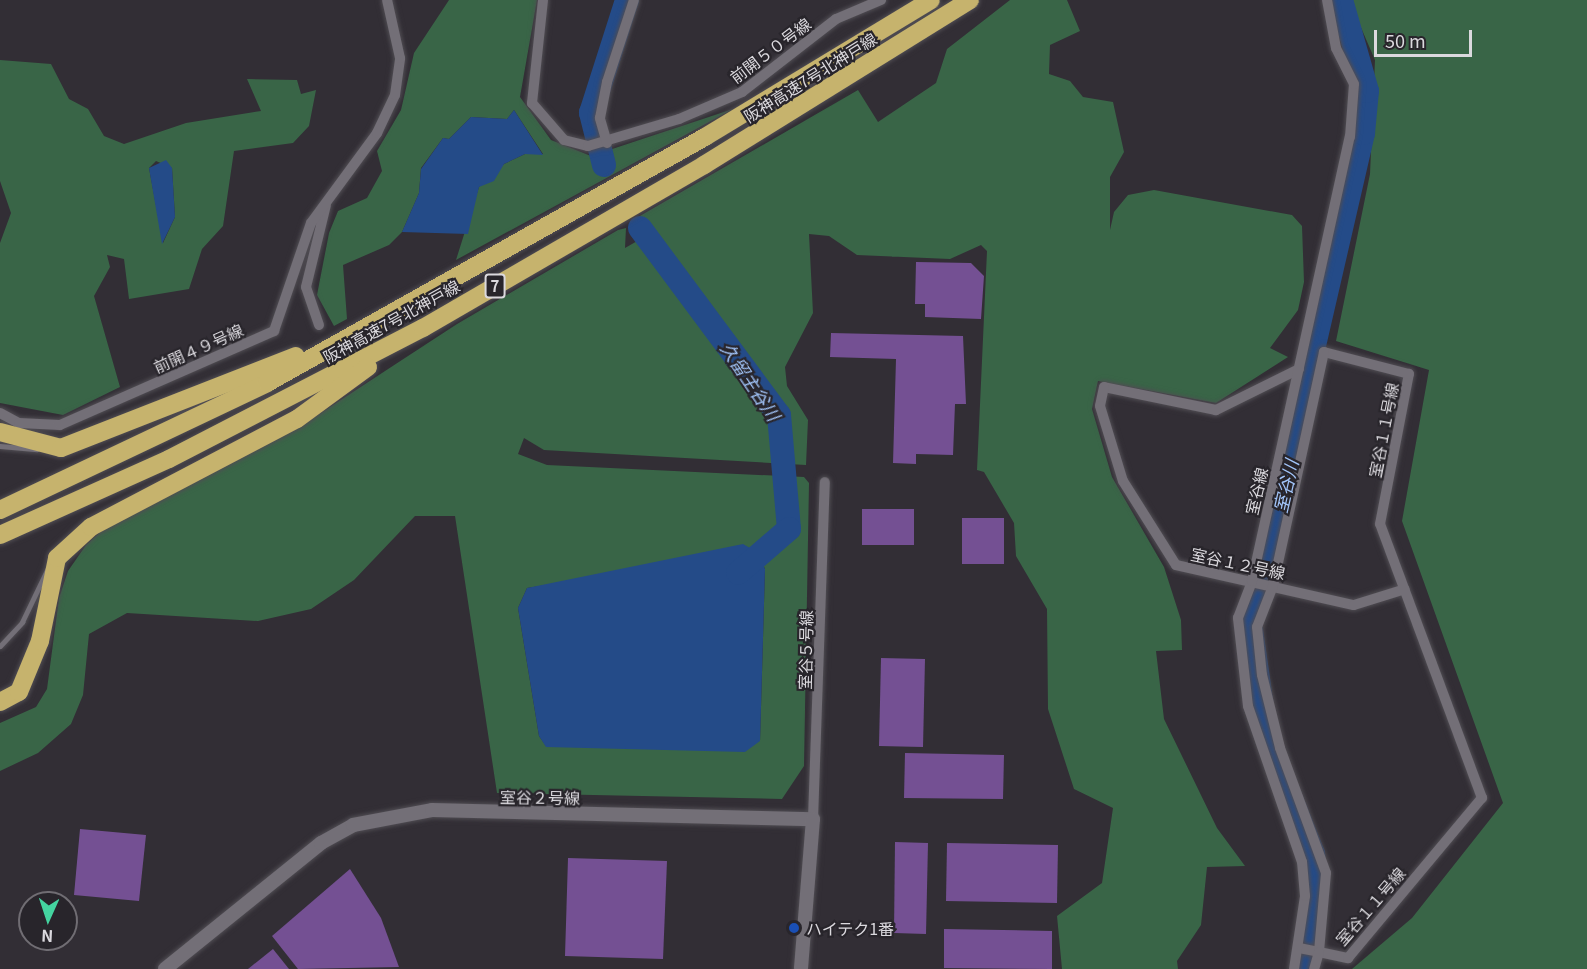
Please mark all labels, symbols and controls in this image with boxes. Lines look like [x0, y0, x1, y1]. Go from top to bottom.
street label: 前開５０号線 [726, 13, 814, 87]
scale bar [1377, 18, 1474, 56]
text: 50 m [1385, 27, 1426, 53]
street label: 阪神高速7号北神戸線 [740, 28, 880, 126]
road number: 7 [484, 274, 506, 298]
street label: 阪神高速7号北神戸線 [319, 276, 463, 366]
street label: 前開４９号線 [150, 320, 246, 376]
water label: 久留主谷川 [717, 338, 785, 424]
street label: 室谷１１号線 [1364, 381, 1402, 479]
water label: 室谷川 [1268, 457, 1302, 515]
street label: 室谷線 [1241, 465, 1271, 517]
street label: 室谷１２号線 [1189, 544, 1287, 582]
street label: 室谷５号線 [795, 610, 815, 690]
street label: 室谷２号線 [500, 787, 580, 807]
street label: 室谷１１号線 [1331, 863, 1409, 949]
north arrow [18, 891, 78, 951]
place label: ハイテク1番 [806, 918, 895, 938]
marker: ハイテク1番 [787, 921, 801, 935]
text: N [41, 925, 54, 949]

